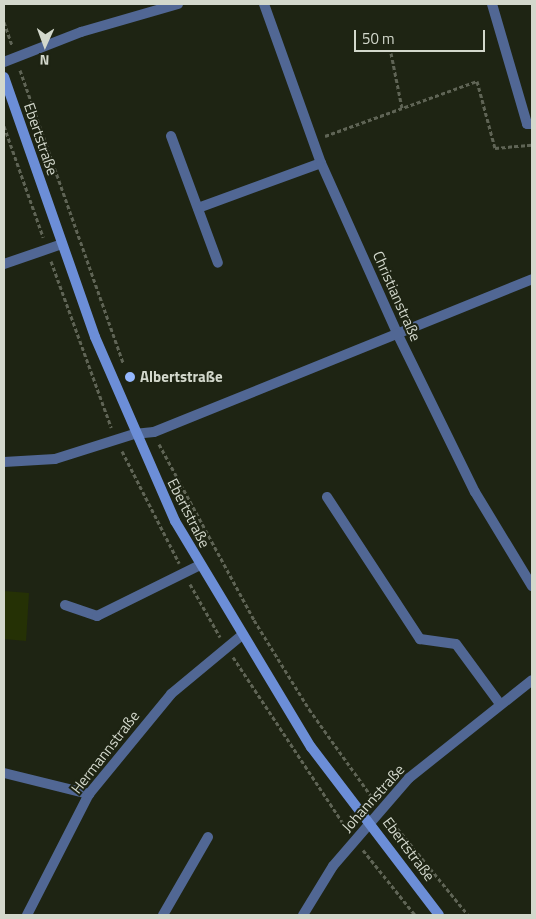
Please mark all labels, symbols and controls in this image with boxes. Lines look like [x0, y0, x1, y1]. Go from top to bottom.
north arrow [20, 20, 70, 70]
scale bar [356, 20, 487, 52]
text: 50 m [362, 27, 395, 50]
text: N [39, 50, 50, 71]
street label: Ebertstraße [20, 100, 62, 178]
street label: Christianstraße [369, 248, 425, 344]
place label: Albertstraße [140, 368, 223, 386]
marker: Albertstraße [124, 371, 136, 383]
street label: Ebertstraße [164, 475, 214, 551]
street label: Hermannstraße [67, 707, 143, 797]
street label: Johannstraße [338, 760, 408, 836]
street label: Ebertstraße [379, 813, 439, 885]

